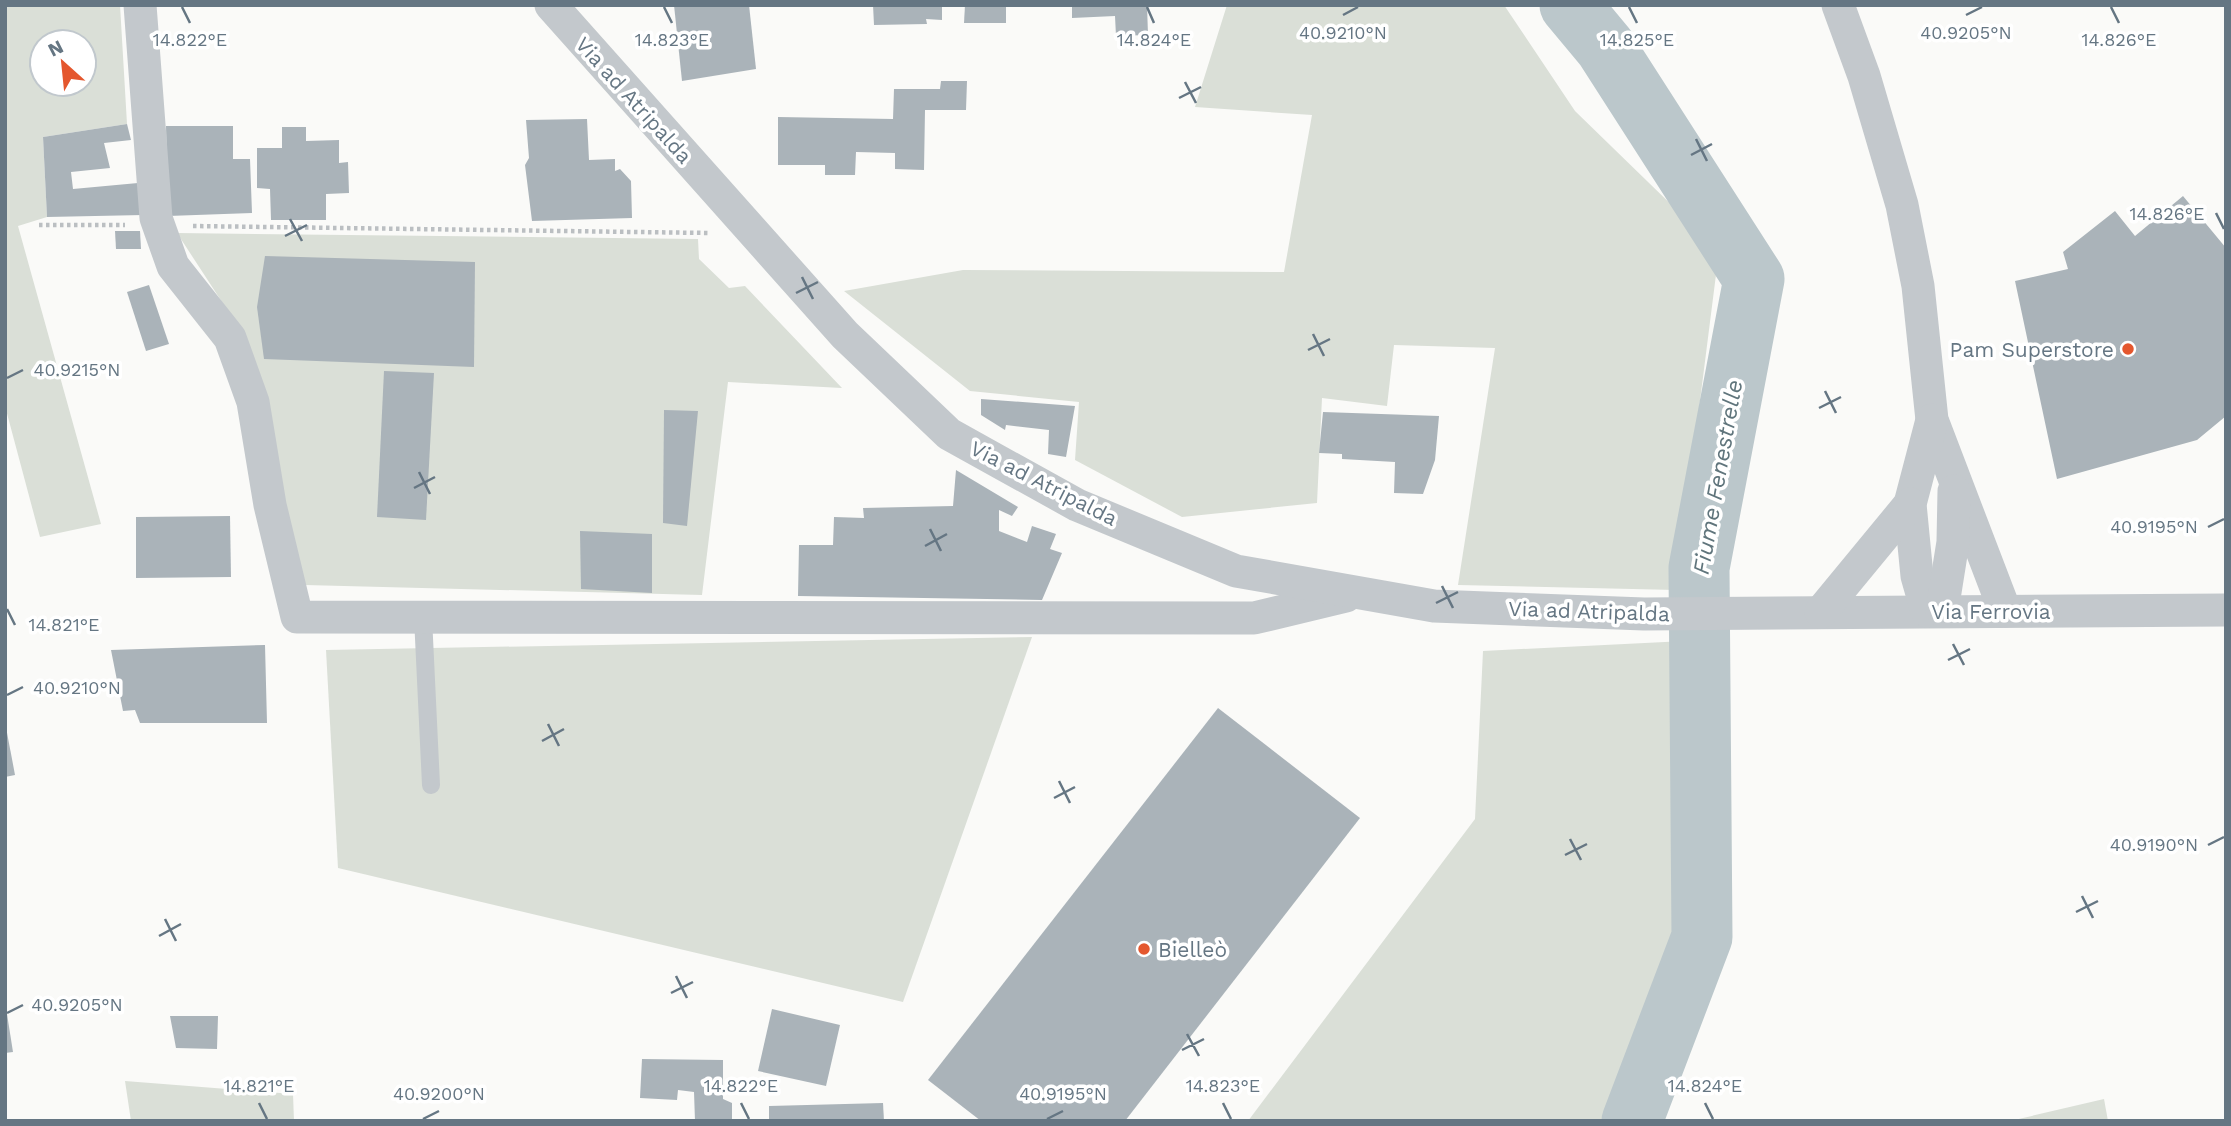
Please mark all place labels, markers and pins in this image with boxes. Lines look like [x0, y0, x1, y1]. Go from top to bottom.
place label: Pam Superstore [1950, 337, 2114, 362]
marker: Pam Superstore [2120, 341, 2136, 357]
place label: Bielleò [1158, 937, 1227, 962]
marker: Bielleò [1136, 941, 1152, 957]

